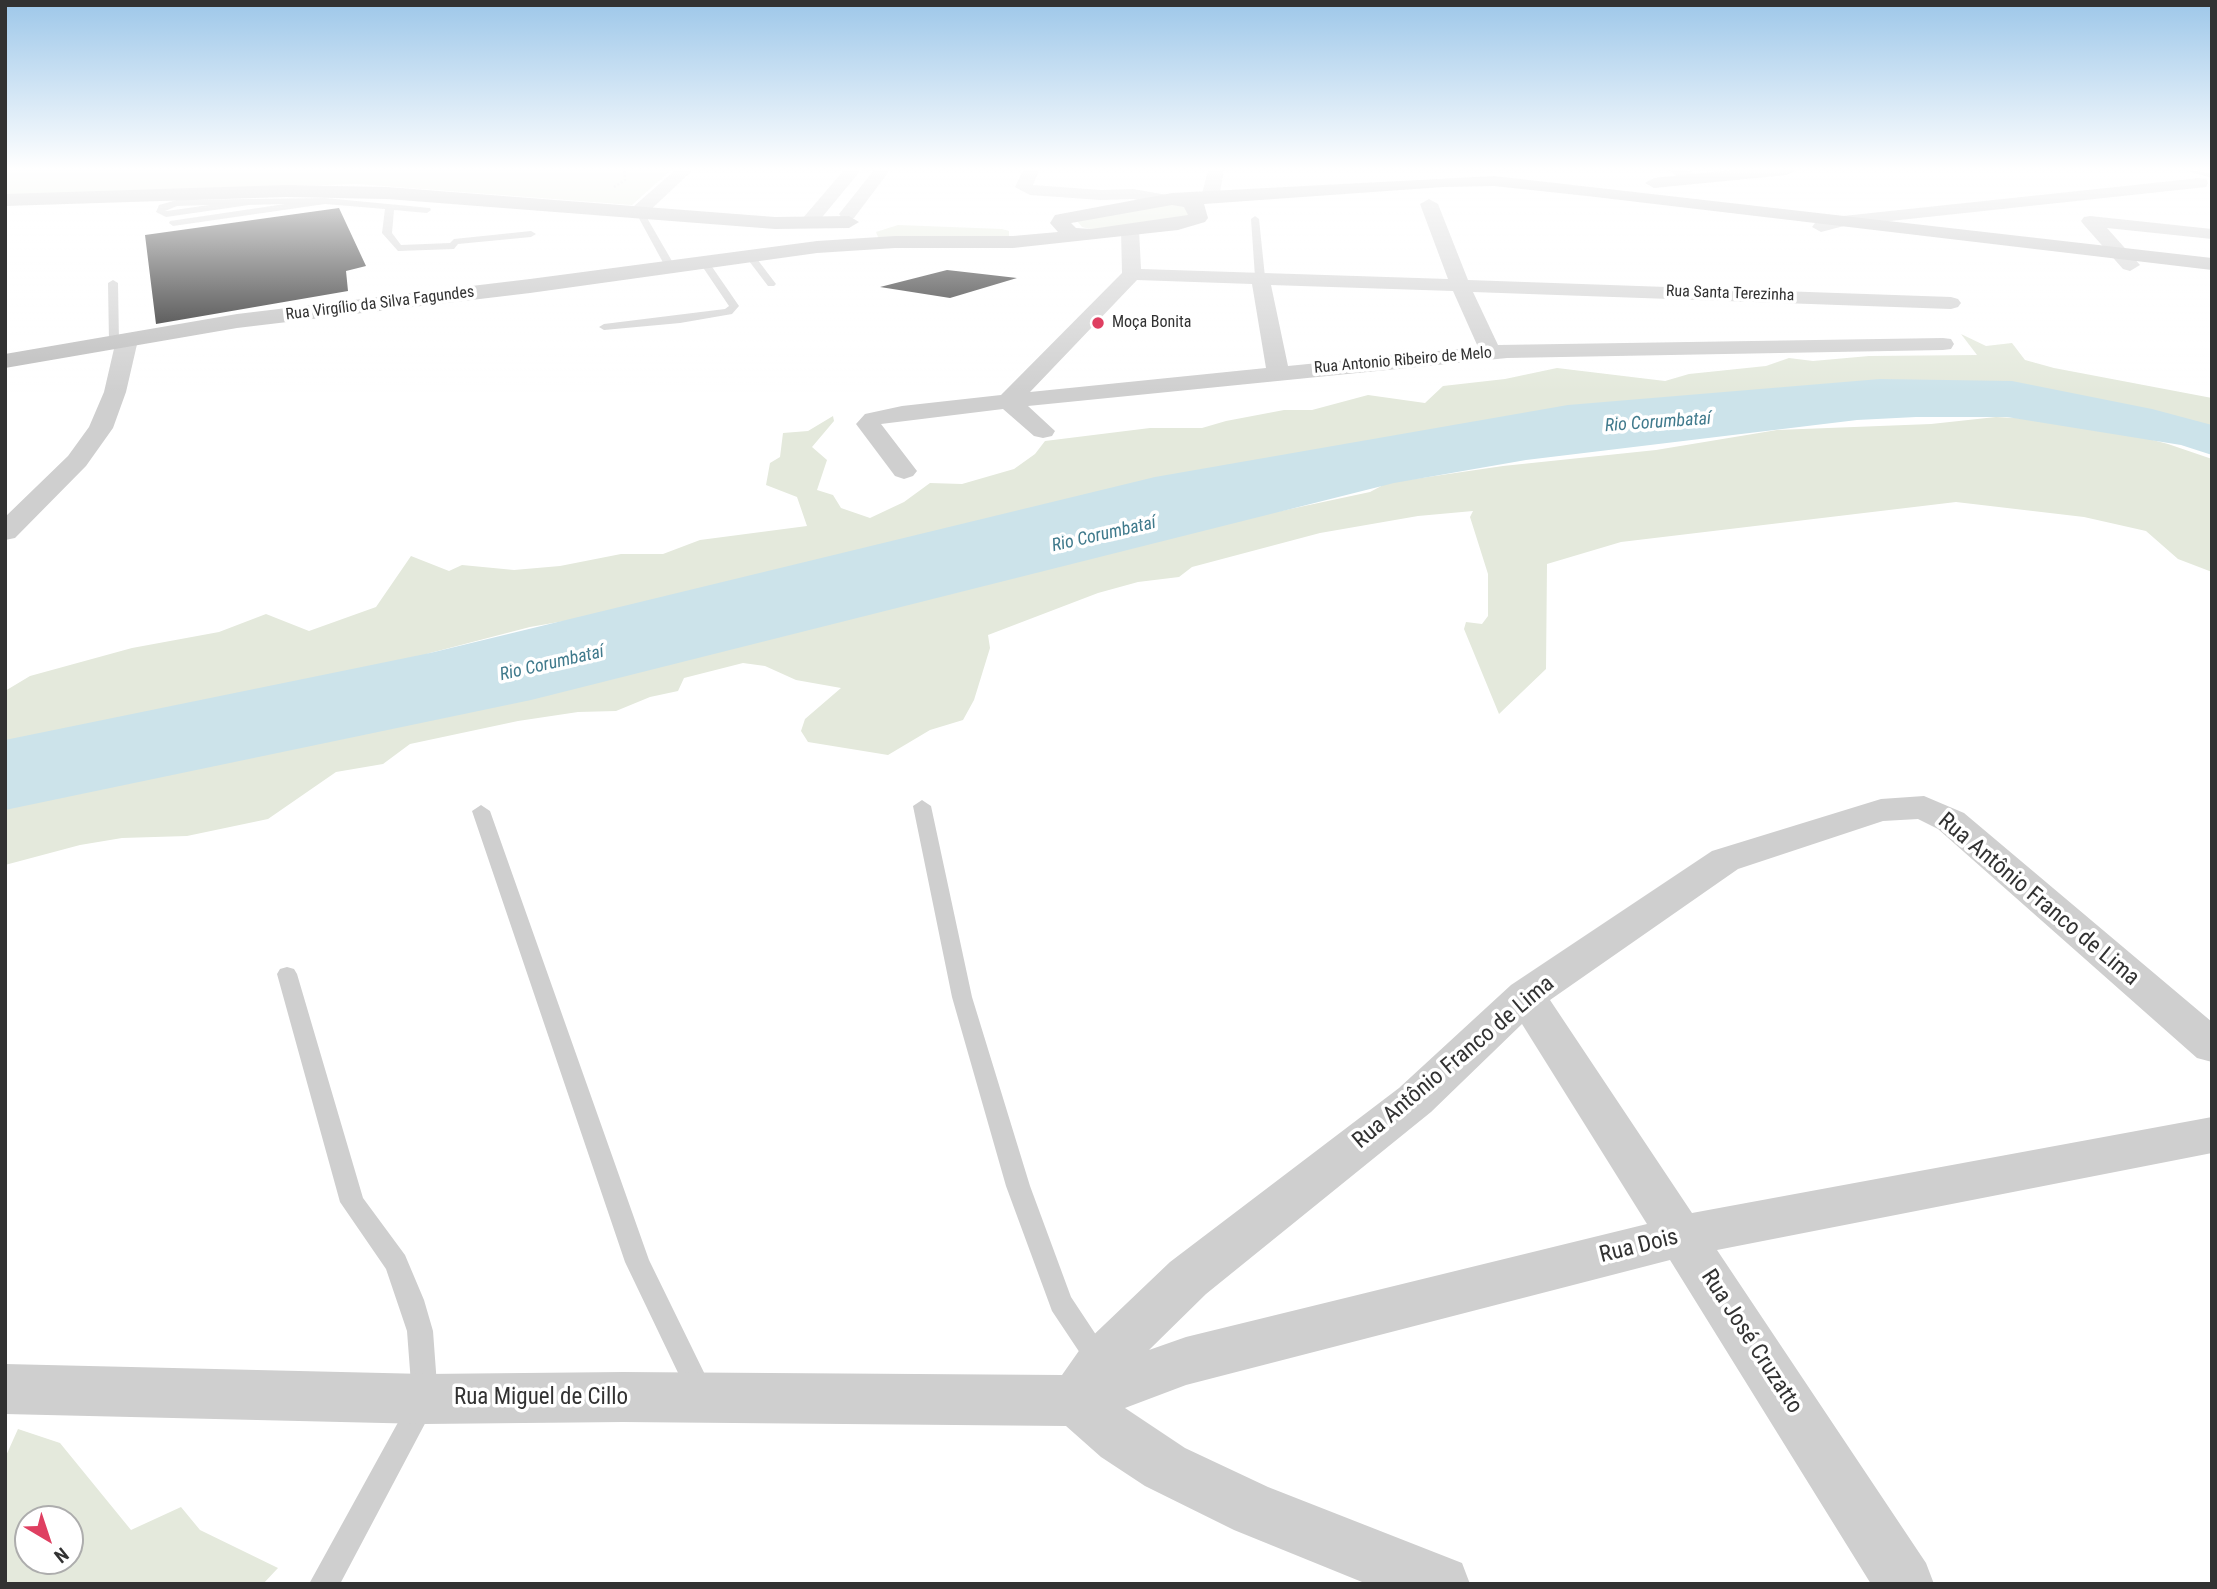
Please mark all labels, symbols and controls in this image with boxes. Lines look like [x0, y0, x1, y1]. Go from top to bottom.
street label: Rua Santa Terezinha [1665, 282, 1795, 306]
street label: Rua Virgílio da Silva Fagundes [285, 283, 475, 325]
place label: Moça Bonita [1112, 313, 1191, 333]
marker: Moça Bonita [1090, 315, 1106, 331]
street label: Rua Antonio Ribeiro de Melo [1313, 344, 1493, 378]
water label: Rio Corumbataí [1604, 409, 1712, 437]
water label: Rio Corumbataí [1050, 513, 1158, 557]
water label: Rio Corumbataí [498, 642, 606, 686]
street label: Rua Antônio Franco de Lima [1932, 808, 2144, 992]
street label: Rua Antônio Franco de Lima [1348, 971, 1560, 1155]
street label: Rua Dois [1597, 1224, 1681, 1270]
street label: Rua José Cruzatto [1694, 1265, 1808, 1419]
street label: Rua Miguel de Cillo [454, 1384, 628, 1412]
north arrow [14, 1505, 84, 1575]
text: N [50, 1543, 73, 1568]

